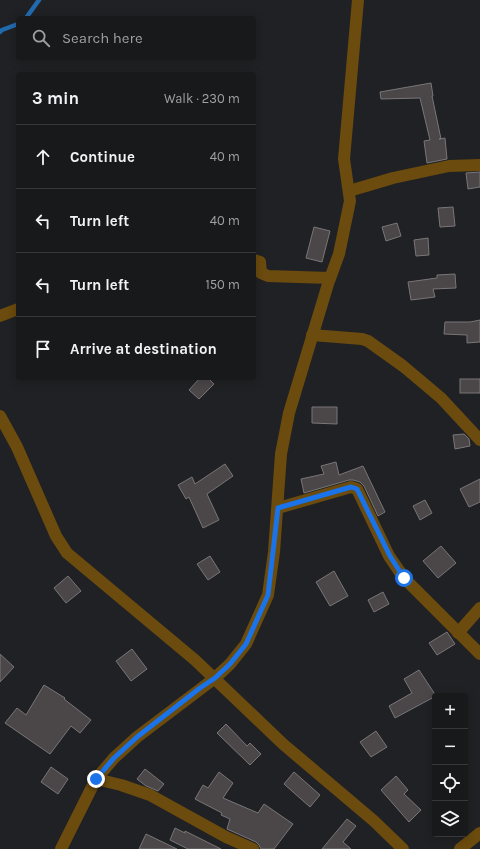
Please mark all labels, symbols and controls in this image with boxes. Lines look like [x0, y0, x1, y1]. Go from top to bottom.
search box [16, 16, 256, 60]
icon: search [30, 27, 52, 49]
text: Search here [62, 29, 143, 47]
text: 3 min [32, 88, 79, 108]
text: Walk · 230 m [164, 91, 240, 106]
icon: ahead [32, 146, 54, 168]
text: Continue [70, 148, 135, 166]
text: 40 m [210, 149, 240, 164]
icon: left [32, 210, 54, 232]
text: Turn left [70, 212, 129, 230]
text: 40 m [210, 213, 240, 228]
icon: left [32, 274, 54, 296]
text: Turn left [70, 276, 129, 294]
text: 150 m [205, 277, 240, 292]
icon: arrive [32, 338, 54, 360]
text: Arrive at destination [70, 340, 217, 358]
route start [395, 569, 413, 587]
map controls [432, 693, 468, 837]
button: + [432, 693, 468, 729]
button: − [432, 729, 468, 765]
button: locate [432, 765, 468, 801]
route end [87, 770, 105, 788]
button: layers [432, 801, 468, 837]

